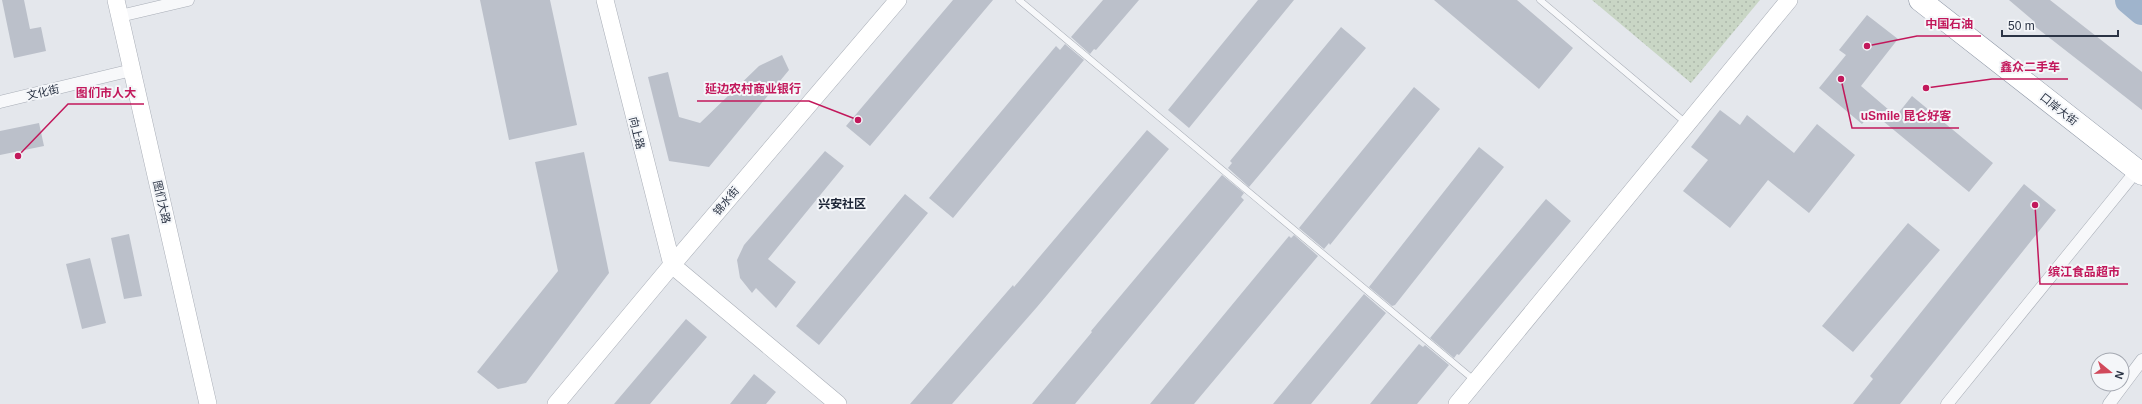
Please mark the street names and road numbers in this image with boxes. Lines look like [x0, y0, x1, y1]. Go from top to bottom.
street label: 文化街 [26, 82, 60, 102]
street label: 口岸大街 [2038, 91, 2080, 127]
street label: 向上路 [627, 116, 647, 150]
street label: 图们大路 [151, 179, 173, 225]
street label: 锦水街 [711, 185, 741, 217]

